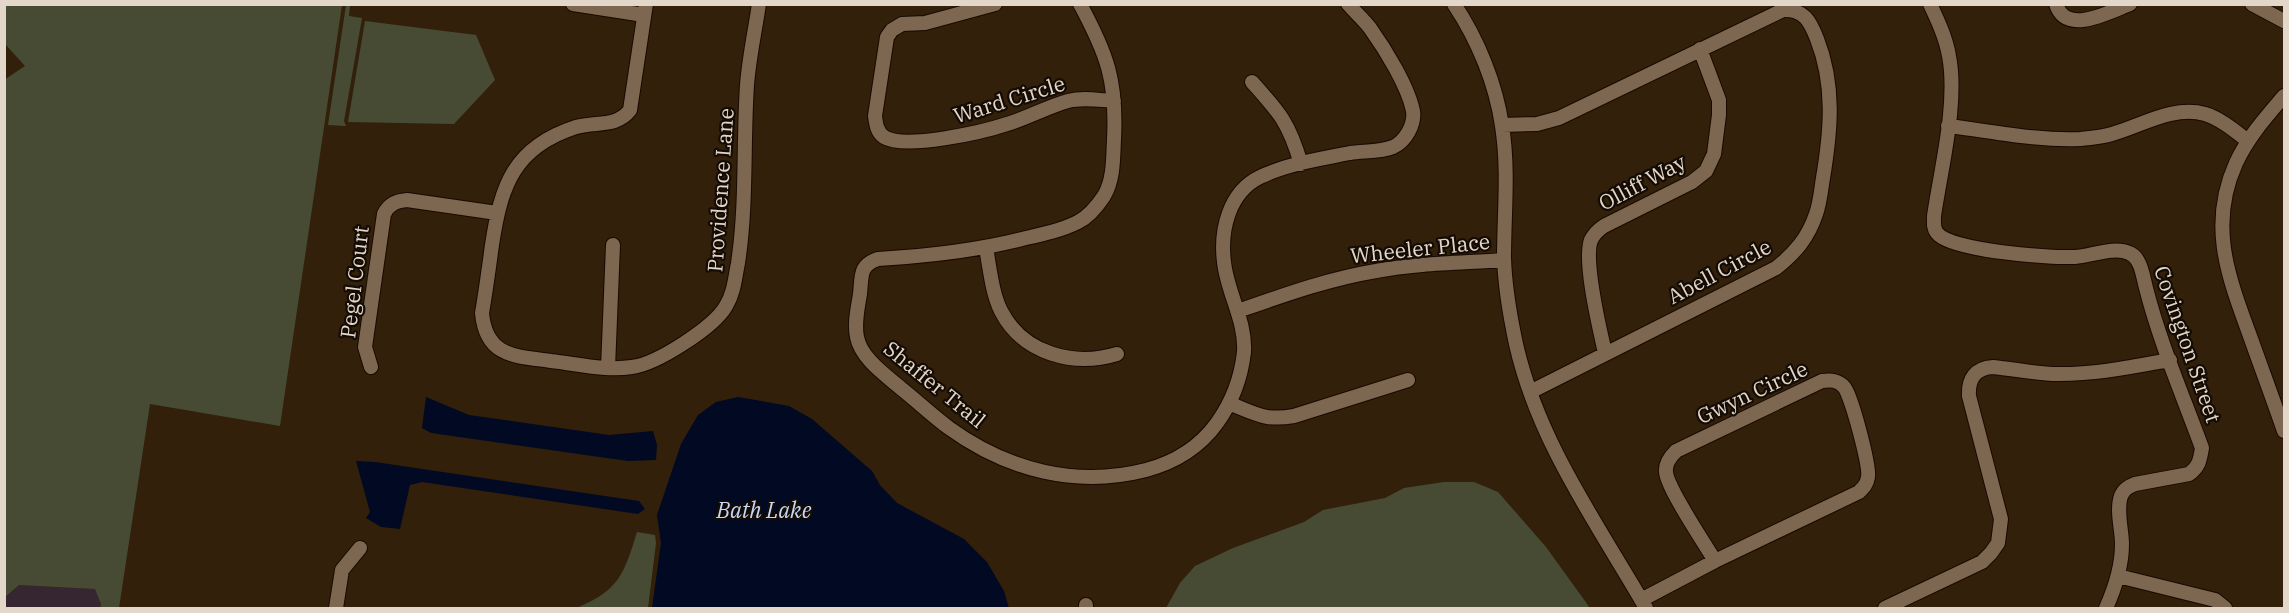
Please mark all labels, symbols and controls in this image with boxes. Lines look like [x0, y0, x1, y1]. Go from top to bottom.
street label: Ward Circle [950, 69, 1068, 129]
street label: Providence Lane [700, 107, 740, 273]
street label: Olliff Way [1593, 147, 1691, 217]
street label: Pegel Court [333, 224, 375, 340]
street label: Wheeler Place [1349, 227, 1491, 269]
street label: Abell Circle [1662, 232, 1776, 310]
street label: Covington Street [2148, 262, 2228, 426]
street label: Shaffer Trail [878, 334, 992, 434]
street label: Gwyn Circle [1692, 354, 1812, 430]
water label: Bath Lake [715, 495, 812, 524]

